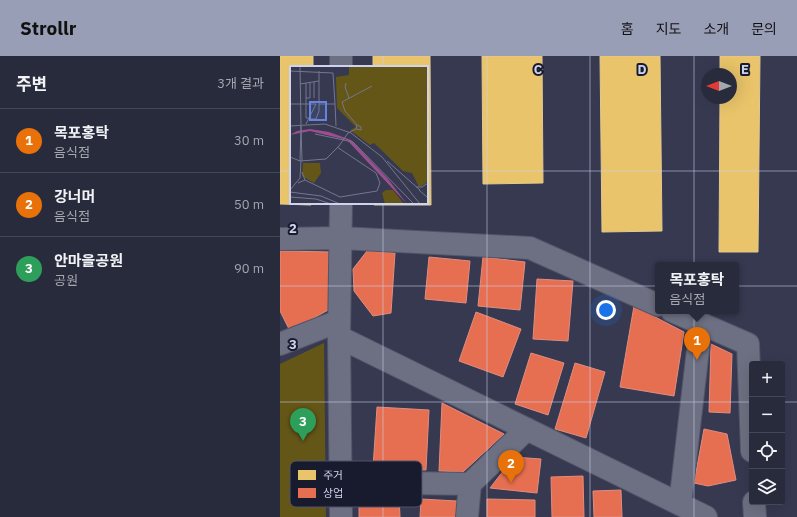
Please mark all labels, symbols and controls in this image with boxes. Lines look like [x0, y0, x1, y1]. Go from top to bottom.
text: Strollr [20, 16, 76, 40]
text: 홈 [621, 20, 634, 38]
text: 지도 [656, 20, 681, 38]
text: 소개 [703, 20, 729, 38]
text: 문의 [751, 20, 777, 38]
text: C [534, 61, 543, 78]
text: D [637, 61, 647, 78]
text: E [741, 61, 749, 78]
inset map [290, 66, 428, 204]
north arrow [701, 68, 737, 104]
text: 주변 [16, 73, 47, 95]
text: 3개 결과 [217, 75, 264, 92]
text: 목포홍탁 [54, 123, 109, 142]
text: 1 [25, 132, 33, 149]
text: 30 m [234, 132, 264, 149]
text: 음식점 [54, 144, 90, 161]
text: 강너머 [54, 187, 95, 206]
text: 2 [25, 196, 33, 213]
text: 50 m [234, 196, 264, 213]
text: 음식점 [54, 208, 90, 225]
text: 2 [289, 220, 297, 237]
text: 안마을공원 [54, 251, 123, 270]
text: 3 [25, 260, 33, 277]
text: 90 m [234, 260, 264, 277]
popup [655, 262, 739, 314]
text: 목포홍탁 [669, 270, 725, 289]
text: 공원 [54, 272, 78, 289]
text: 음식점 [669, 291, 705, 308]
your location [596, 300, 616, 320]
pin: 1 [684, 327, 710, 360]
text: 3 [289, 336, 297, 353]
map controls [749, 361, 785, 505]
button: + [749, 361, 785, 397]
button: − [749, 397, 785, 433]
pin: 3 [290, 408, 316, 441]
button: locate [749, 433, 785, 469]
pin: 2 [498, 450, 524, 483]
legend [290, 461, 422, 507]
text: 주거 [323, 468, 343, 482]
button: layers [749, 469, 785, 505]
text: 상업 [323, 486, 343, 500]

